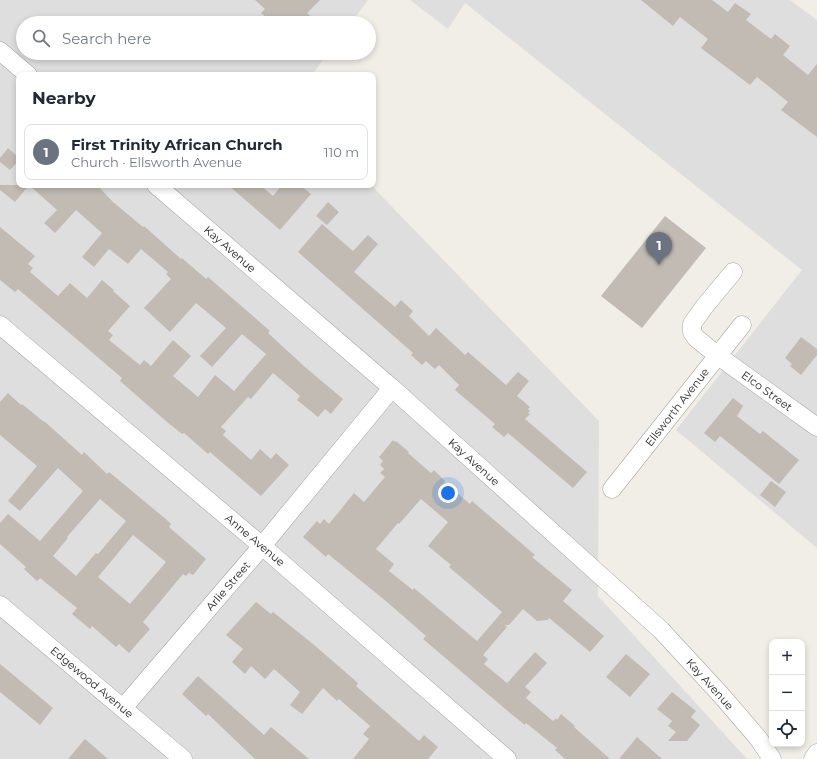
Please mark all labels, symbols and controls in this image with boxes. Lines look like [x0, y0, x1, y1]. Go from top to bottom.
search box [16, 16, 376, 60]
icon: search [30, 27, 52, 49]
text: Search here [62, 29, 151, 48]
text: Nearby [32, 88, 96, 108]
text: First Trinity African Church [71, 135, 283, 154]
text: 1 [43, 144, 49, 160]
text: 110 m [324, 144, 359, 160]
text: Church · Ellsworth Avenue [71, 154, 242, 170]
street label: Kay Avenue [201, 223, 259, 276]
pin: 1 [646, 232, 672, 265]
street label: Ellsworth Avenue [642, 365, 712, 449]
street label: Elco Street [739, 368, 796, 414]
street label: Kay Avenue [445, 435, 503, 489]
your location [438, 483, 458, 503]
street label: Anne Avenue [222, 511, 288, 569]
street label: Arlie Street [203, 558, 254, 614]
map controls [769, 639, 805, 747]
button: + [769, 639, 805, 675]
street label: Edgewood Avenue [48, 643, 137, 721]
street label: Kay Avenue [683, 655, 737, 713]
button: − [769, 675, 805, 711]
button: locate [769, 711, 805, 747]

